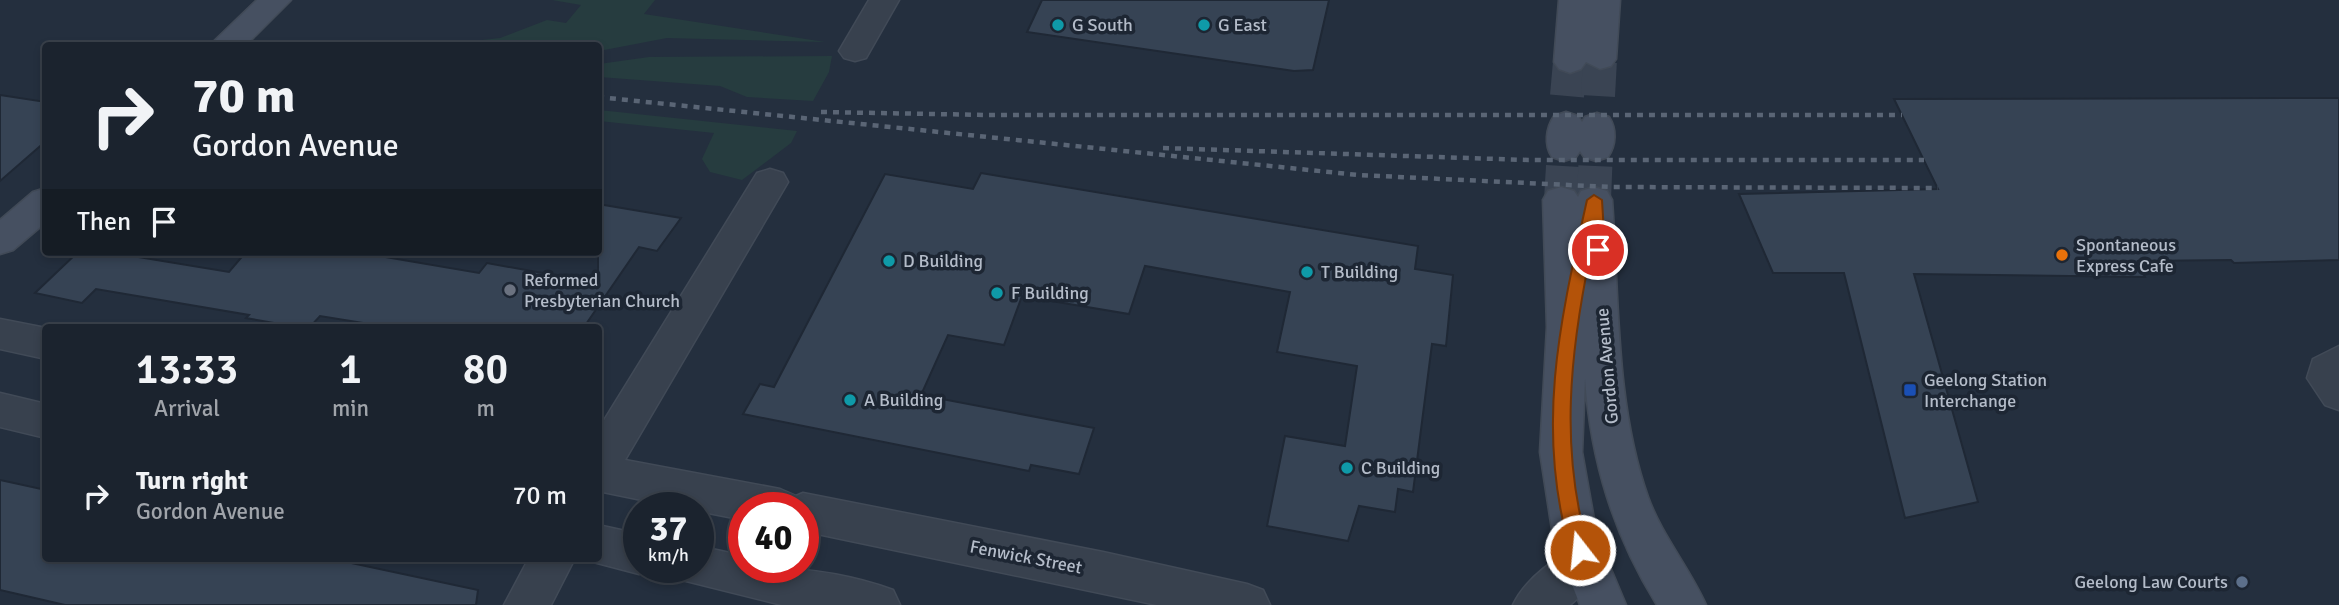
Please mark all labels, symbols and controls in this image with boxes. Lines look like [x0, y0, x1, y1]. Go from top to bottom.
place label: G South [1072, 14, 1133, 36]
place label: G East [1218, 14, 1267, 36]
marker: G South [1050, 17, 1066, 33]
marker: G East [1196, 17, 1212, 33]
text: 70 m [192, 66, 295, 126]
icon: right [77, 70, 168, 161]
text: Gordon Avenue [192, 126, 399, 165]
icon: arrive [145, 203, 183, 241]
text: Then [77, 206, 131, 238]
pin [1568, 220, 1628, 280]
icon: arrive [1579, 231, 1617, 269]
place label: Spontaneous Express Cafe [2076, 234, 2176, 277]
marker: Spontaneous Express Cafe [2054, 247, 2070, 263]
place label: D Building [903, 250, 983, 272]
marker: D Building [881, 253, 897, 269]
place label: T Building [1321, 261, 1398, 283]
marker: T Building [1299, 264, 1315, 280]
place label: Reformed Presbyterian Church [524, 269, 680, 312]
marker: Reformed Presbyterian Church [502, 282, 518, 298]
place label: F Building [1011, 282, 1089, 304]
marker: F Building [989, 285, 1005, 301]
street label: Gordon Avenue [1591, 307, 1623, 425]
text: 13:33 [136, 344, 238, 395]
text: 1 [339, 344, 362, 395]
text: 80 [463, 344, 508, 395]
place label: Geelong Station Interchange [1924, 369, 2047, 412]
marker: Geelong Station Interchange [1902, 382, 1918, 398]
place label: A Building [864, 389, 943, 411]
marker: A Building [842, 392, 858, 408]
text: Arrival [154, 394, 220, 423]
text: min [332, 394, 369, 423]
text: m [476, 394, 495, 423]
place label: C Building [1361, 457, 1440, 479]
marker: C Building [1339, 460, 1355, 476]
text: Turn right [136, 465, 248, 497]
icon: right [77, 477, 115, 515]
text: 70 m [512, 480, 567, 512]
speed limit sign: 40 [728, 492, 819, 583]
text: Gordon Avenue [136, 497, 285, 526]
text: 37 [650, 507, 687, 550]
position arrow [1543, 513, 1617, 587]
street label: Fenwick Street [968, 535, 1084, 579]
text: km/h [648, 544, 689, 566]
place label: Geelong Law Courts [2074, 571, 2228, 593]
marker: Geelong Law Courts [2234, 574, 2250, 590]

